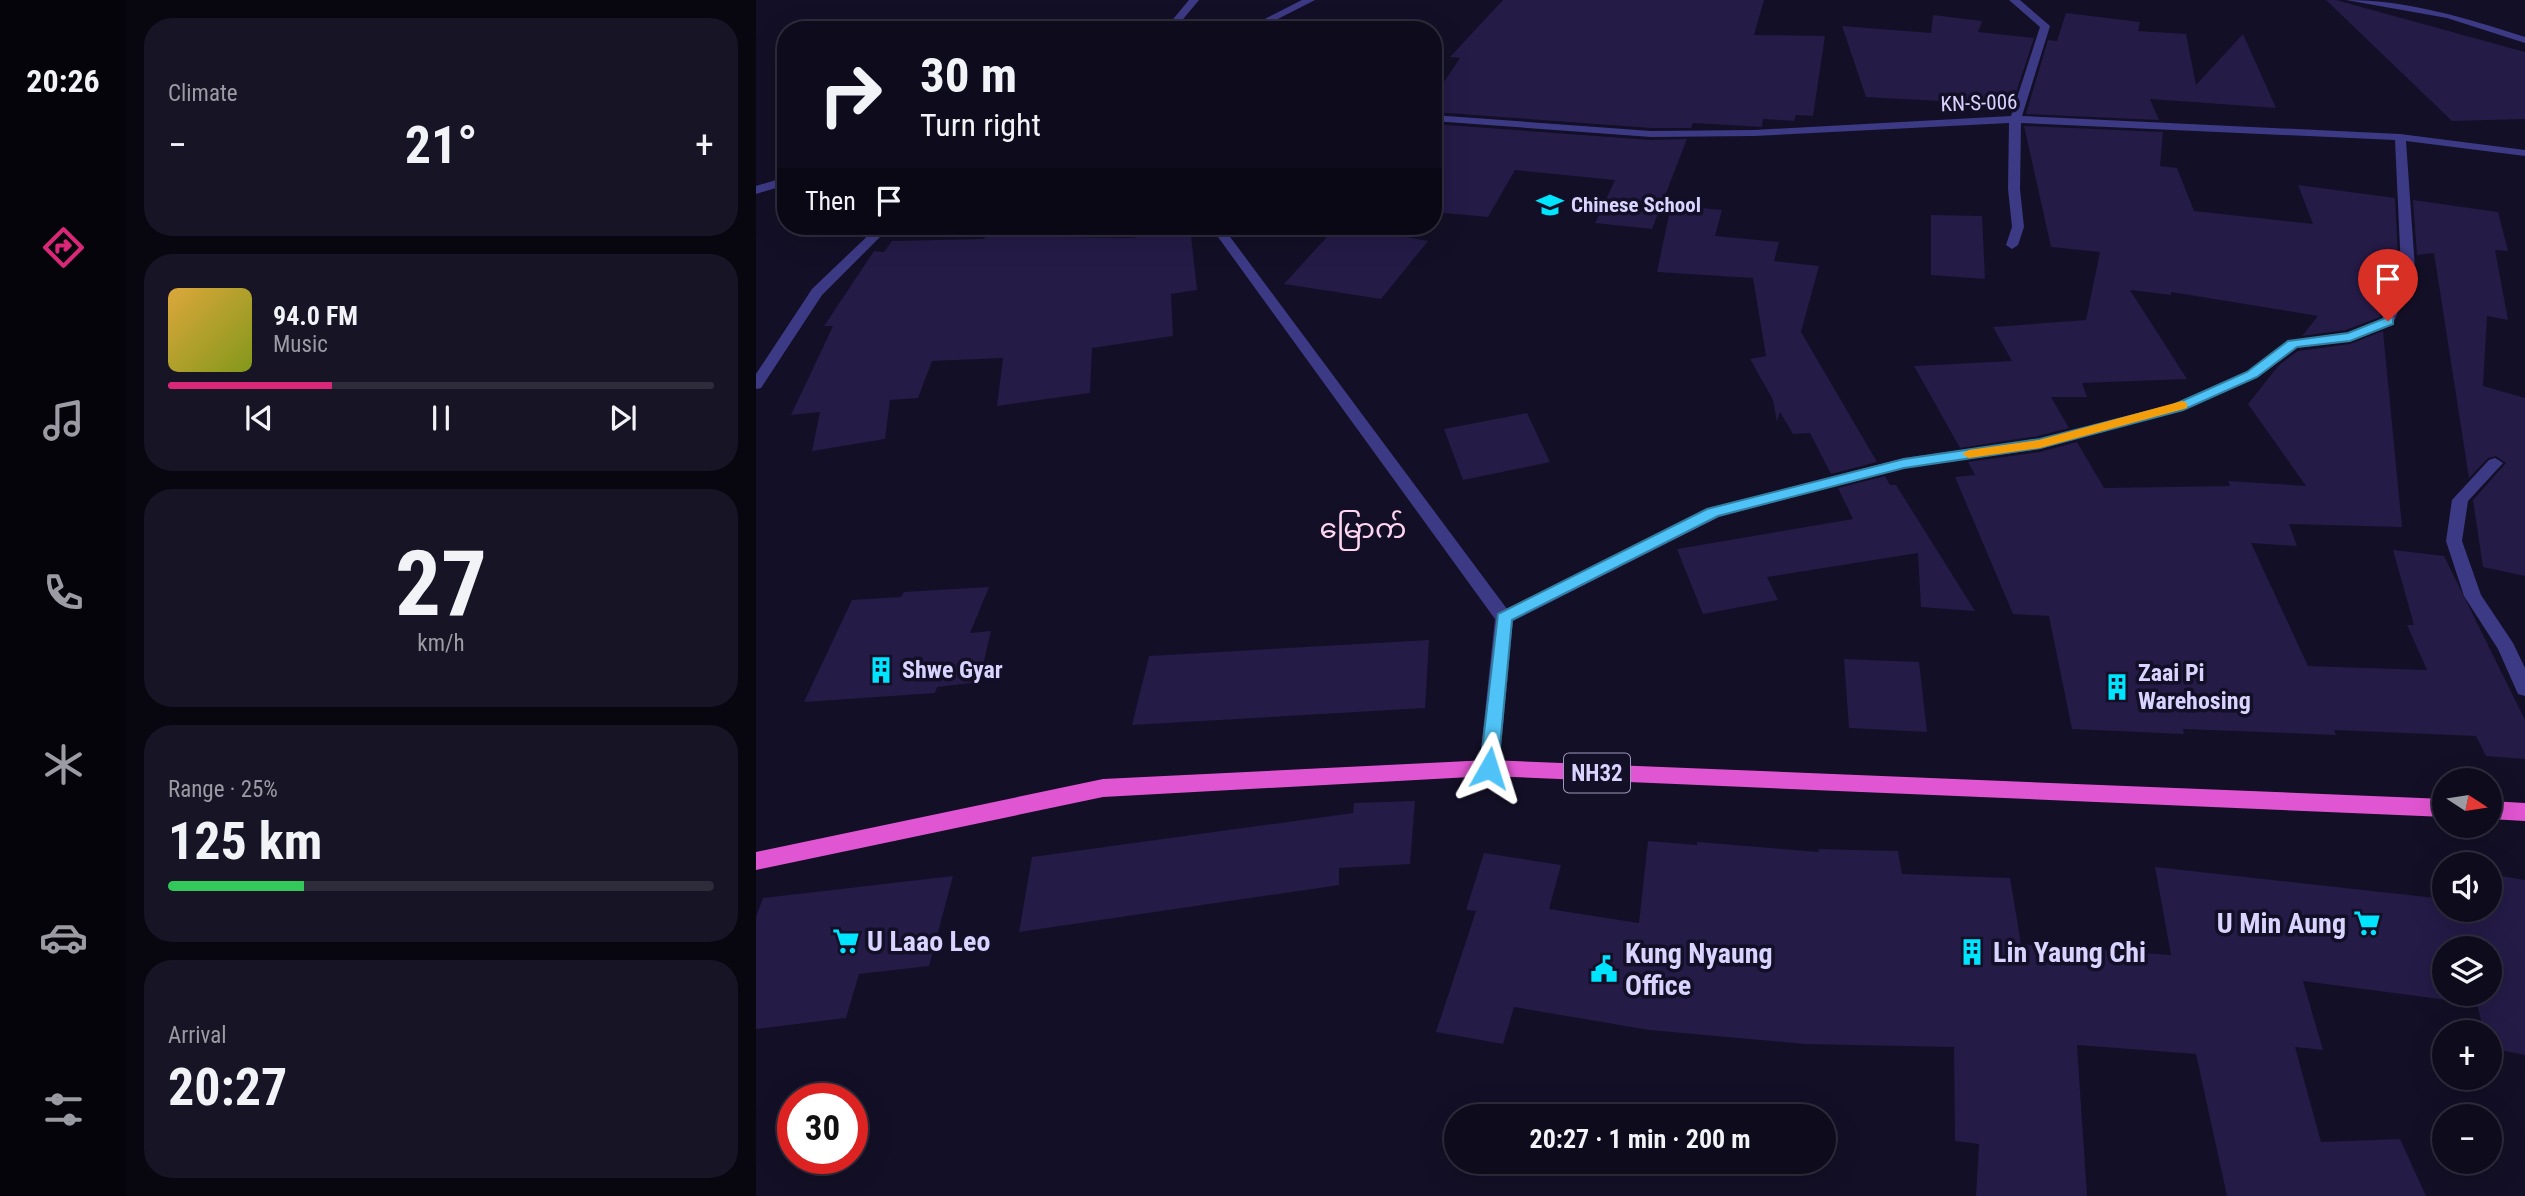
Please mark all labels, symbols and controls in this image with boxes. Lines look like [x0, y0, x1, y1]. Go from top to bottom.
text: 30 m [920, 47, 1017, 104]
icon: right [805, 49, 896, 140]
text: 20:26 [26, 62, 100, 100]
text: Climate [168, 80, 238, 107]
street label: KN-S-006 [1940, 90, 2018, 116]
text: Turn right [920, 106, 1041, 144]
text: 21° [405, 115, 477, 176]
text: − [168, 123, 187, 167]
text: + [695, 123, 714, 167]
icon: arrive [870, 182, 908, 220]
text: Then [805, 186, 856, 216]
school or university icon: Chinese School [1535, 190, 1565, 220]
place label: Chinese School [1571, 193, 1701, 217]
icon: directions [39, 223, 88, 272]
pin [2358, 249, 2418, 321]
icon: arrive [2369, 260, 2407, 298]
text: 94.0 FM [273, 301, 358, 331]
text: Music [273, 331, 328, 358]
icon: music [39, 396, 88, 445]
icon: previous [240, 399, 278, 437]
icon: pause [422, 399, 460, 437]
icon: next [604, 399, 642, 437]
district label: မြောက် [1320, 510, 1406, 551]
text: 27 [395, 531, 487, 637]
icon: phone [39, 568, 88, 617]
text: km/h [417, 630, 465, 657]
building icon: Shwe Gyar [866, 655, 896, 685]
place label: Shwe Gyar [902, 656, 1003, 684]
place label: Zaai Pi Warehosing [2138, 659, 2251, 715]
building icon: Zaai Pi Warehosing [2102, 672, 2132, 702]
position arrow [1452, 731, 1526, 805]
icon: climate [39, 740, 88, 789]
road number: NH32 [1564, 754, 1630, 792]
north arrow [2432, 768, 2502, 838]
map controls [2432, 768, 2502, 1174]
text: Range · 25% [168, 776, 278, 803]
text: 125 km [168, 811, 322, 872]
button: sound [2432, 852, 2502, 922]
place label: U Min Aung [2217, 907, 2346, 940]
supermarket icon: U Min Aung [2352, 908, 2382, 938]
icon: car [39, 913, 88, 962]
place label: U Laao Leo [867, 925, 990, 958]
supermarket icon: U Laao Leo [831, 926, 861, 956]
place label: Lin Yaung Chi [1993, 936, 2146, 969]
button: layers [2432, 936, 2502, 1006]
place label: Kung Nyaung Office [1625, 937, 1773, 1002]
building icon: Lin Yaung Chi [1957, 937, 1987, 967]
public building icon: Kung Nyaung Office [1589, 954, 1619, 984]
button: + [2432, 1020, 2502, 1090]
text: Arrival [168, 1022, 227, 1049]
text: 20:27 [168, 1057, 287, 1118]
speed limit sign: 30 [777, 1083, 868, 1174]
icon: filters [39, 1085, 88, 1134]
button: − [2432, 1104, 2502, 1174]
text: 20:27 · 1 min · 200 m [1530, 1124, 1750, 1154]

